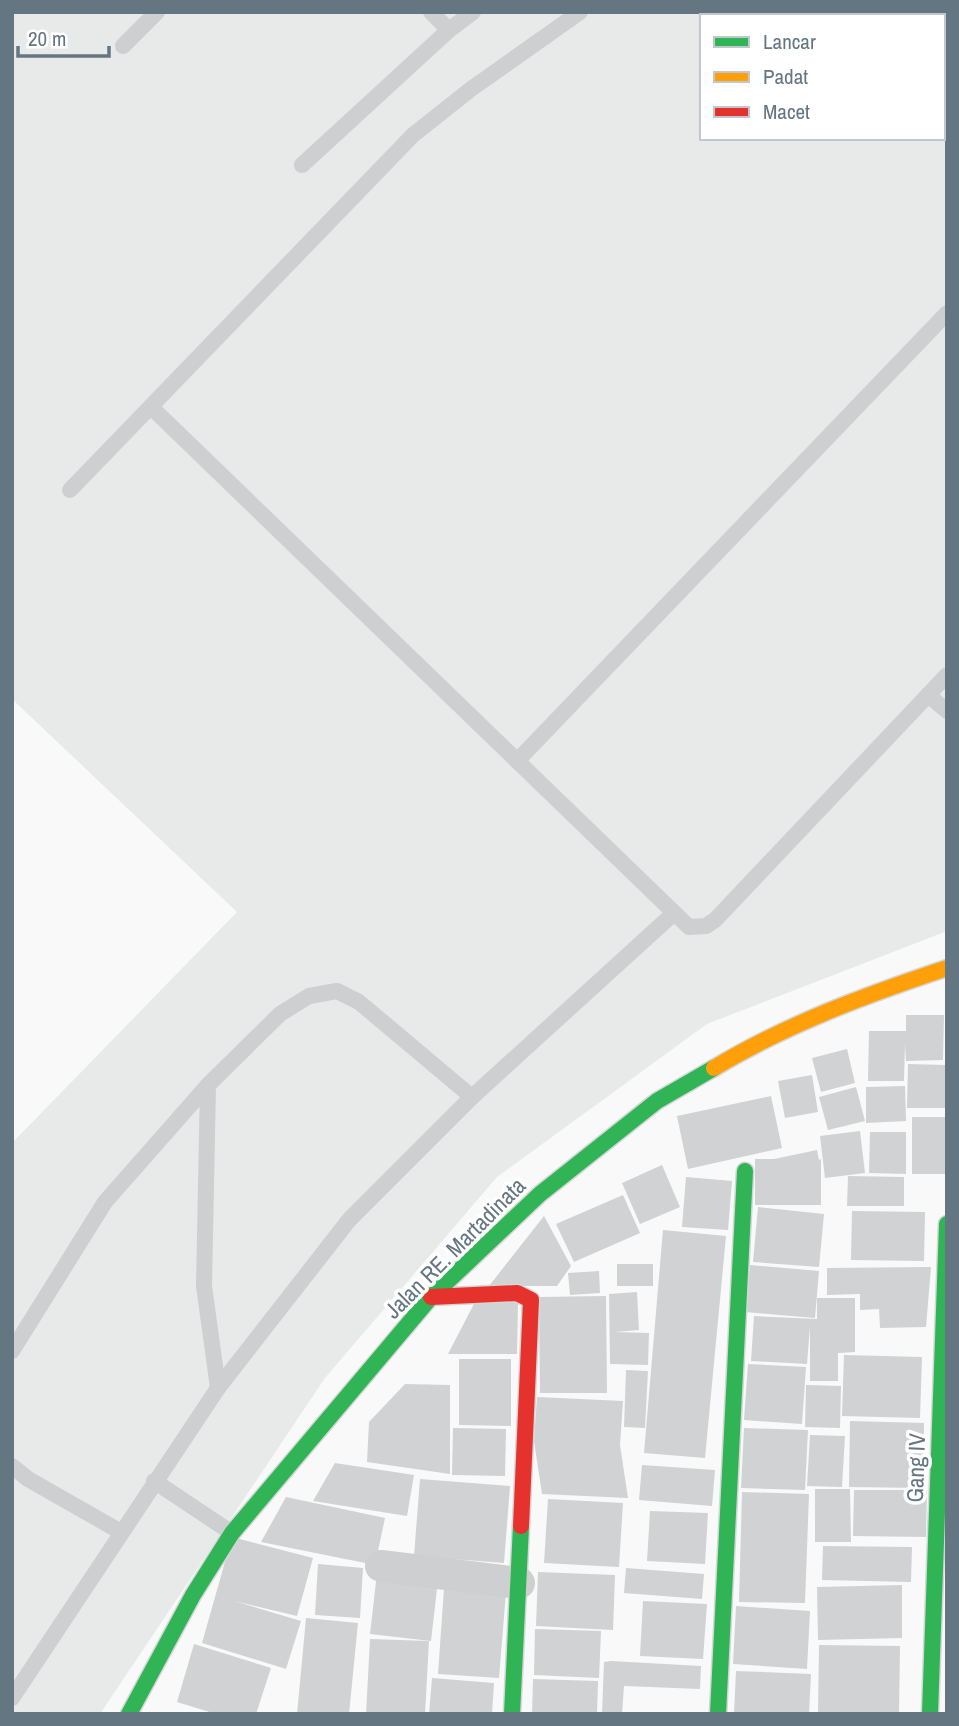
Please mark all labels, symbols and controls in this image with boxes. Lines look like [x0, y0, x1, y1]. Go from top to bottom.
scale bar [18, 14, 108, 58]
legend [700, 14, 945, 140]
text: 20 m [28, 24, 66, 53]
text: Lancar [763, 27, 816, 56]
text: Padat [763, 62, 808, 91]
text: Macet [763, 97, 810, 126]
street label: Jalan RE. Martadinata [377, 1170, 532, 1325]
street label: Gang IV [899, 1432, 932, 1503]

